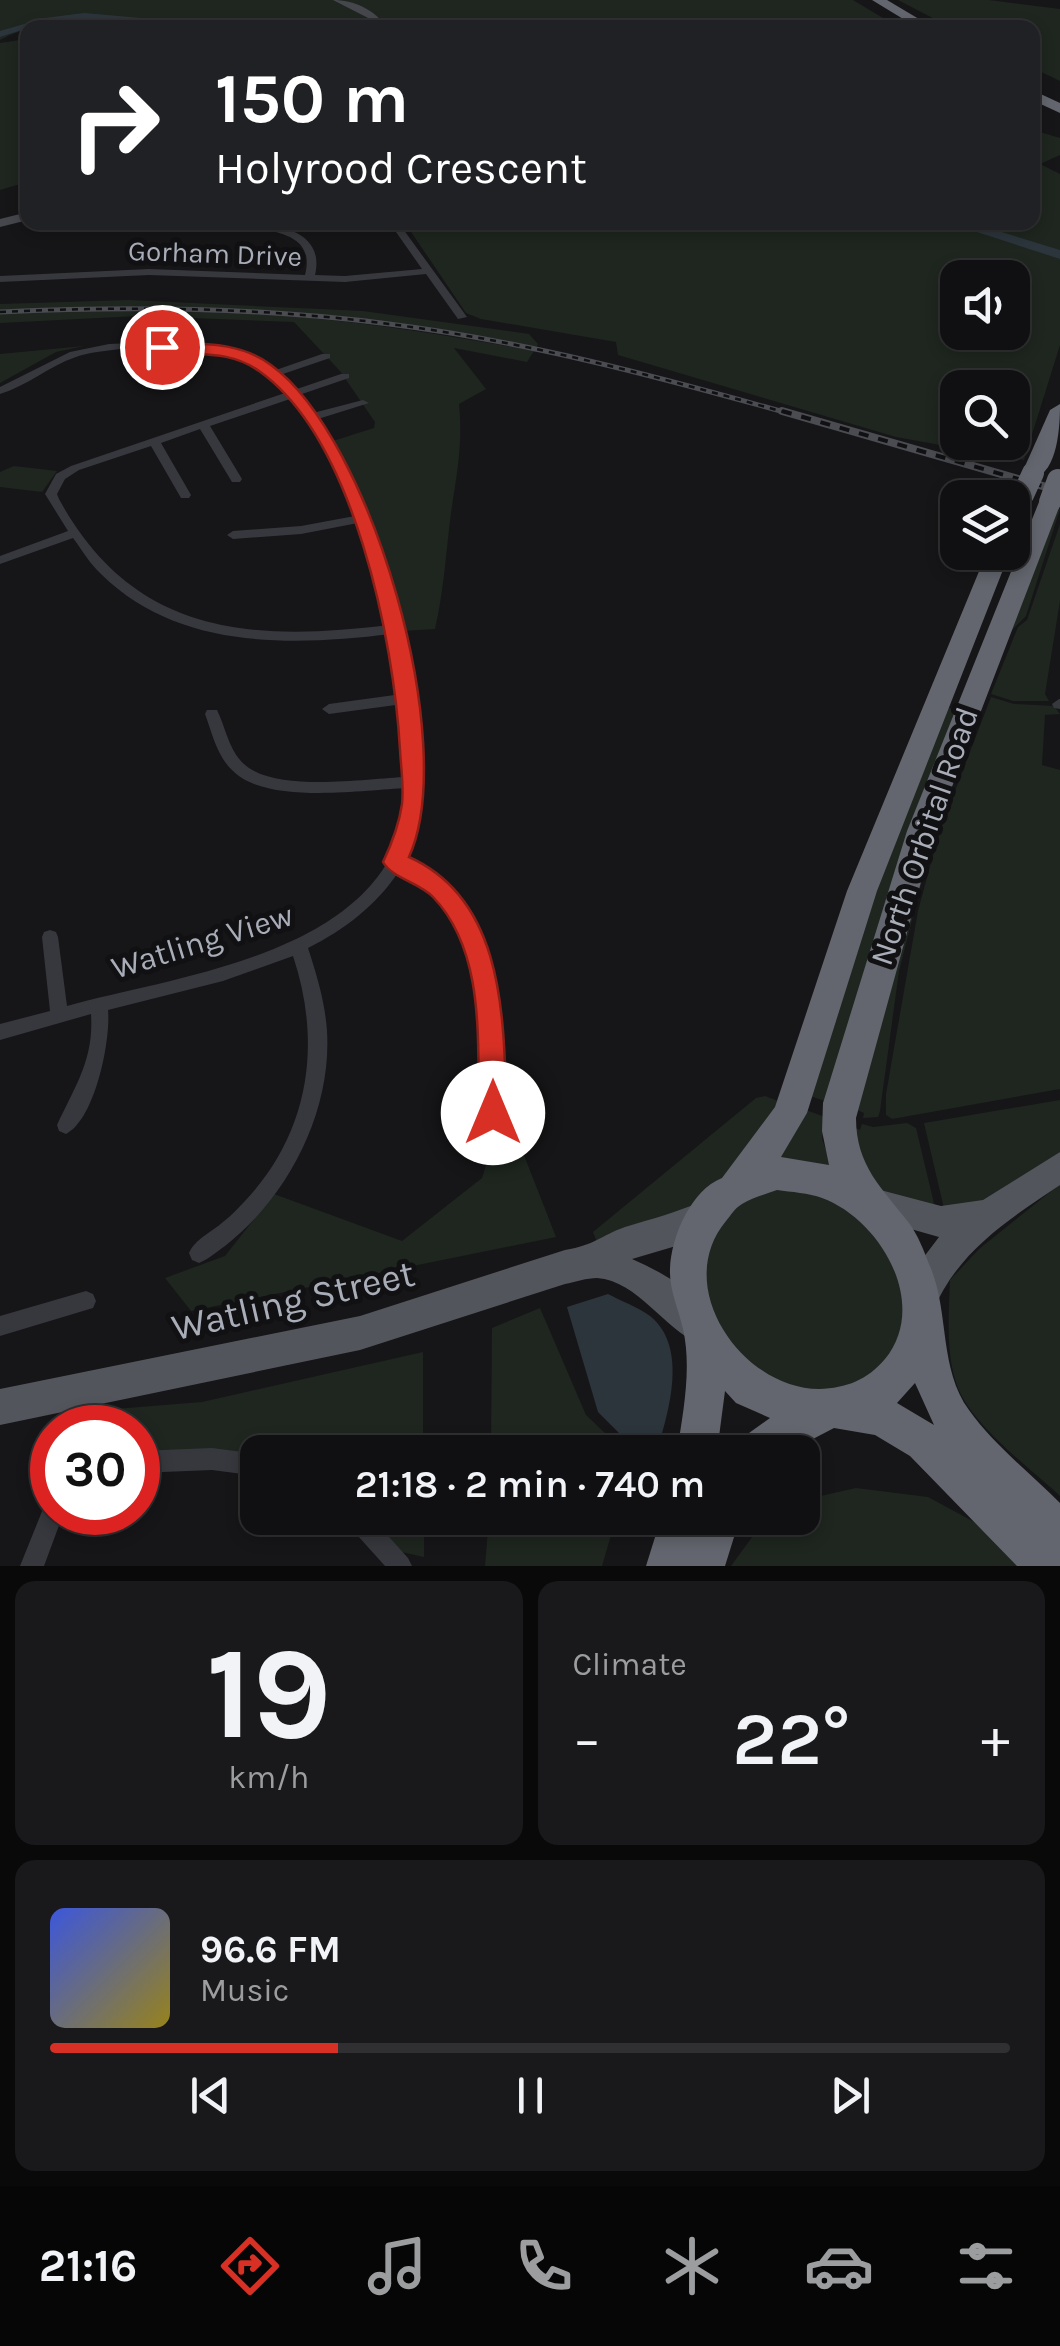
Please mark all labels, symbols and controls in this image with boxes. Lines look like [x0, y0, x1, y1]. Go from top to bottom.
text: 150 m [215, 58, 409, 140]
icon: right [50, 60, 180, 190]
text: Holyrood Crescent [215, 142, 587, 194]
street label: Gorham Drive [127, 234, 303, 273]
map controls [940, 260, 1030, 570]
button: sound [940, 260, 1030, 350]
pin [120, 305, 205, 390]
icon: arrive [135, 320, 190, 375]
button: search [940, 370, 1030, 460]
button: layers [940, 480, 1030, 570]
street label: North Orbital Road [863, 702, 986, 970]
street label: Watling View [107, 896, 297, 987]
position arrow [441, 1061, 545, 1165]
street label: Watling Street [167, 1251, 419, 1350]
speed limit sign: 30 [30, 1405, 160, 1535]
text: 21:18 · 2 min · 740 m [355, 1462, 705, 1507]
text: 19 [206, 1618, 332, 1770]
text: Climate [573, 1646, 687, 1683]
text: 22° [732, 1695, 850, 1783]
text: − [573, 1707, 601, 1771]
text: + [981, 1707, 1010, 1771]
text: km/h [228, 1759, 309, 1796]
text: 96.6 FM [200, 1927, 341, 1972]
text: Music [200, 1972, 289, 2009]
icon: previous [183, 2068, 238, 2123]
icon: pause [503, 2068, 558, 2123]
icon: next [823, 2068, 878, 2123]
icon: directions [215, 2231, 285, 2301]
icon: music [362, 2231, 432, 2301]
icon: phone [509, 2231, 579, 2301]
icon: climate [657, 2231, 727, 2301]
icon: car [804, 2231, 874, 2301]
icon: filters [951, 2231, 1021, 2301]
text: 21:16 [39, 2240, 137, 2292]

